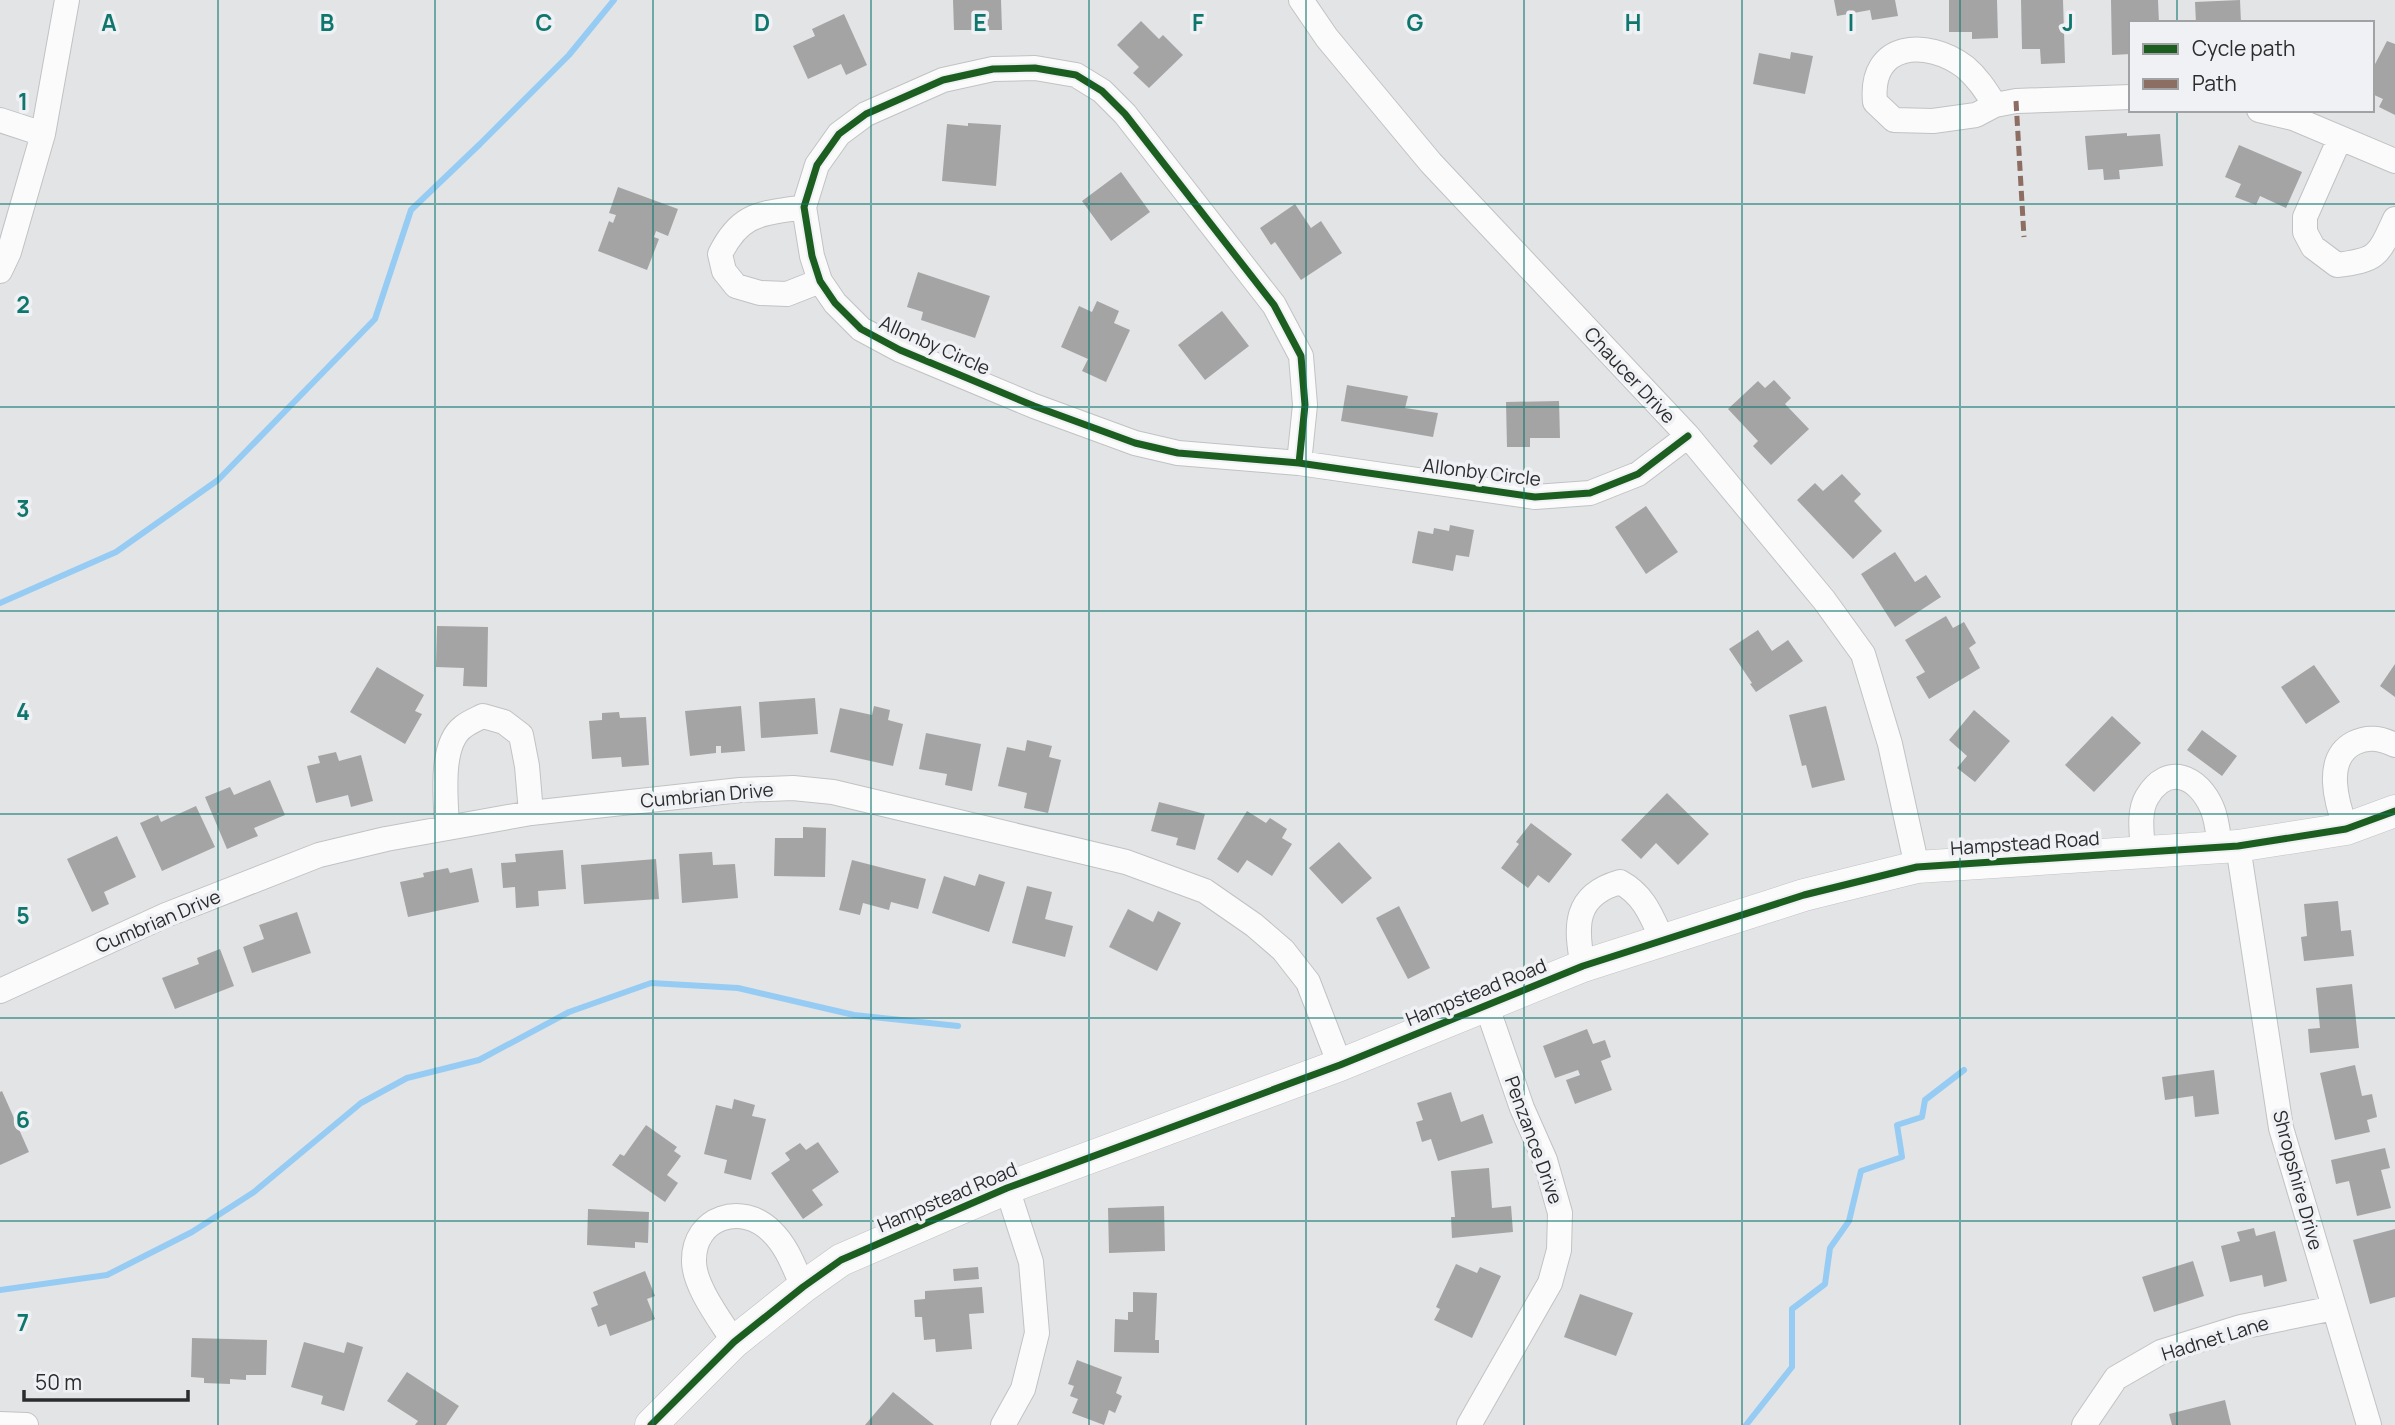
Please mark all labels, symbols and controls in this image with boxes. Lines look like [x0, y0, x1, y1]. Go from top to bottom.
text: A [101, 6, 117, 38]
text: B [320, 6, 334, 38]
text: C [536, 6, 553, 38]
text: D [754, 6, 770, 38]
text: E [973, 6, 987, 38]
text: F [1192, 6, 1204, 38]
text: G [1407, 6, 1424, 38]
text: H [1625, 6, 1641, 38]
text: I [1848, 6, 1854, 38]
text: J [2062, 6, 2074, 38]
legend [2129, 21, 2374, 112]
text: Cycle path [2192, 34, 2295, 62]
text: Path [2192, 69, 2237, 97]
text: 1 [18, 85, 28, 117]
text: 2 [16, 288, 30, 320]
street label: Allonby Circle [876, 309, 994, 381]
street label: Chaucer Drive [1579, 321, 1681, 429]
street label: Allonby Circle [1422, 452, 1542, 492]
text: 3 [16, 492, 30, 524]
text: 4 [16, 695, 30, 727]
street label: Cumbrian Drive [639, 776, 775, 814]
street label: Hampstead Road [1949, 825, 2101, 861]
street label: Cumbrian Drive [91, 883, 225, 959]
text: 5 [16, 899, 30, 931]
street label: Hampstead Road [1402, 952, 1550, 1032]
street label: Penzance Drive [1499, 1072, 1569, 1208]
text: 6 [16, 1103, 30, 1135]
street label: Shropshire Drive [2267, 1107, 2329, 1253]
street label: Hampstead Road [873, 1156, 1021, 1238]
text: 7 [17, 1306, 29, 1338]
street label: Hadnet Lane [2158, 1309, 2272, 1367]
scale bar [24, 1358, 189, 1402]
text: 50 m [35, 1368, 82, 1396]

